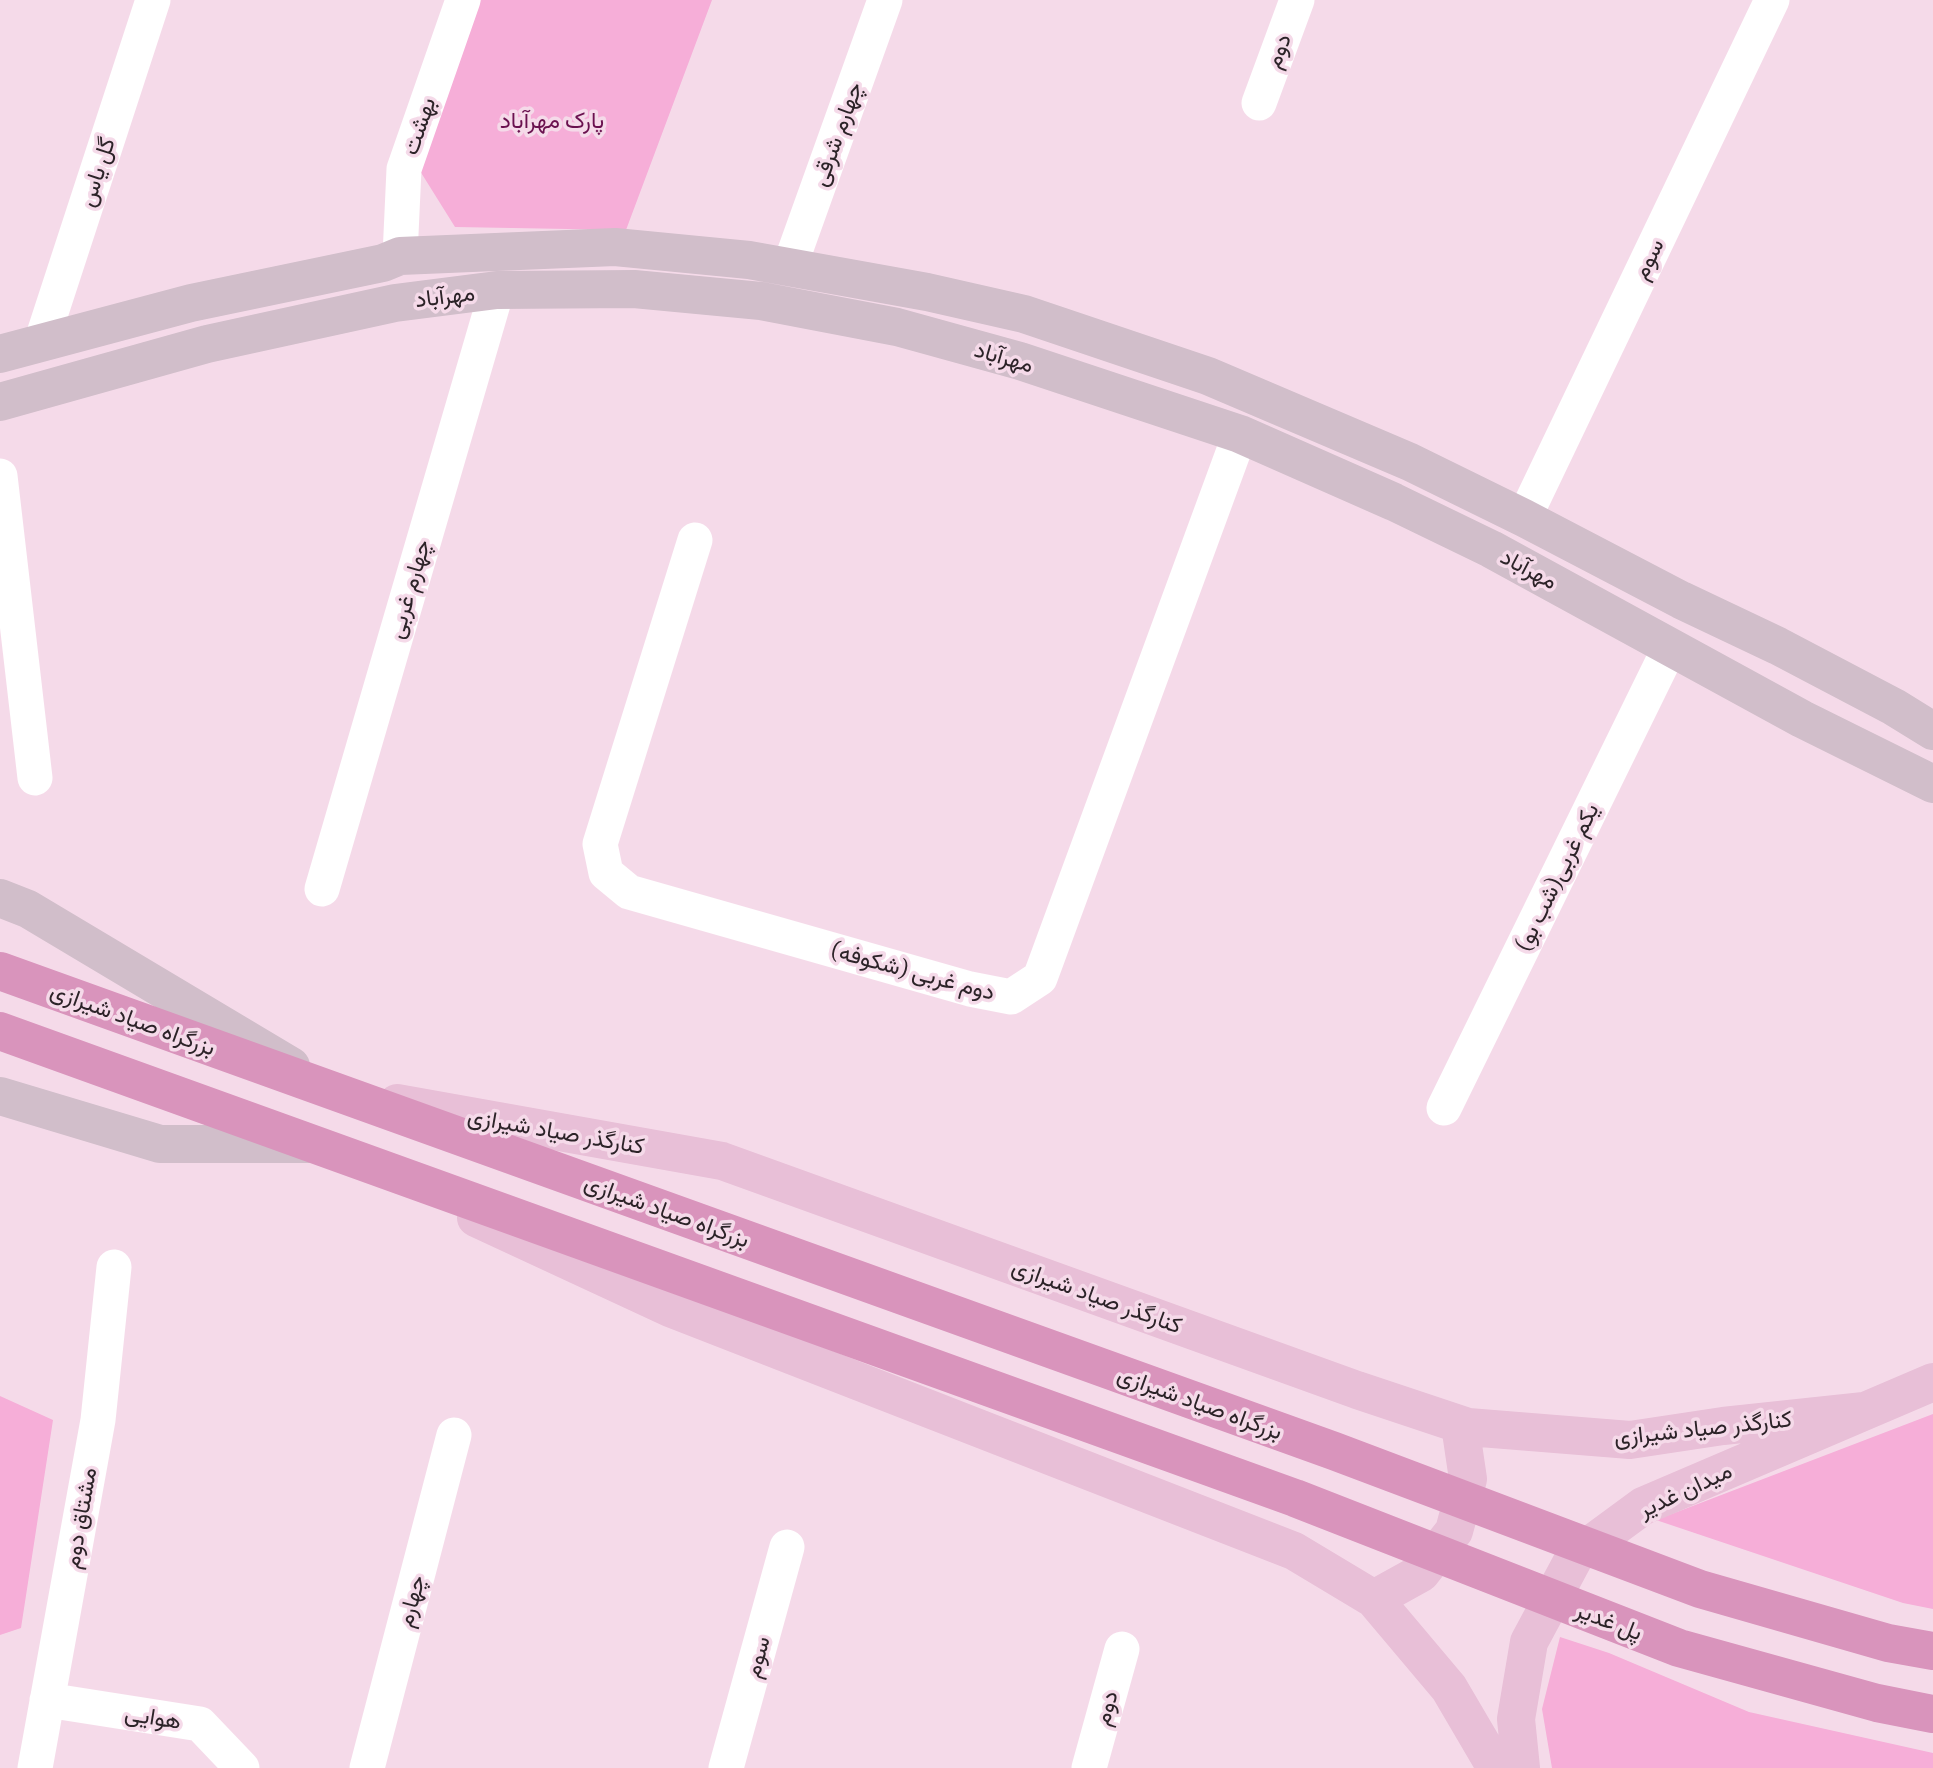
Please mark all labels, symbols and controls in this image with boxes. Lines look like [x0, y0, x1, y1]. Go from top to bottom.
street label: دوم [1259, 30, 1297, 72]
street label: چهارم شرقی [805, 78, 869, 190]
street label: بهشت [396, 94, 442, 158]
park label: پارک مهرآباد [500, 106, 604, 134]
street label: گل یاس [73, 134, 121, 210]
street label: سوم [1626, 234, 1670, 284]
street label: مهرآباد [413, 279, 477, 313]
street label: مهرآباد [971, 335, 1037, 379]
street label: چهارم غربی [382, 536, 436, 642]
street label: مهرآباد [1496, 543, 1562, 595]
street label: یکم غربی(شب بو) [1509, 799, 1605, 955]
street label: دوم غربی (شکوفه) [828, 936, 998, 1006]
street label: بزرگراه صیاد شیرازی [47, 976, 219, 1062]
street label: کنارگذر صیاد شیرازی [466, 1102, 646, 1160]
street label: بزرگراه صیاد شیرازی [581, 1168, 753, 1254]
street label: کنارگذر صیاد شیرازی [1008, 1252, 1186, 1340]
street label: بزرگراه صیاد شیرازی [1114, 1360, 1286, 1446]
street label: کنارگذر صیاد شیرازی [1613, 1405, 1793, 1451]
street label: میدان غدیر [1634, 1456, 1736, 1524]
street label: مشتاق دوم [58, 1465, 102, 1571]
street label: چهارم [391, 1572, 431, 1630]
street label: پل غدیر [1572, 1596, 1646, 1646]
street label: سوم [738, 1633, 776, 1681]
street label: دوم [1088, 1687, 1124, 1729]
street label: هوایی [123, 1699, 183, 1735]

